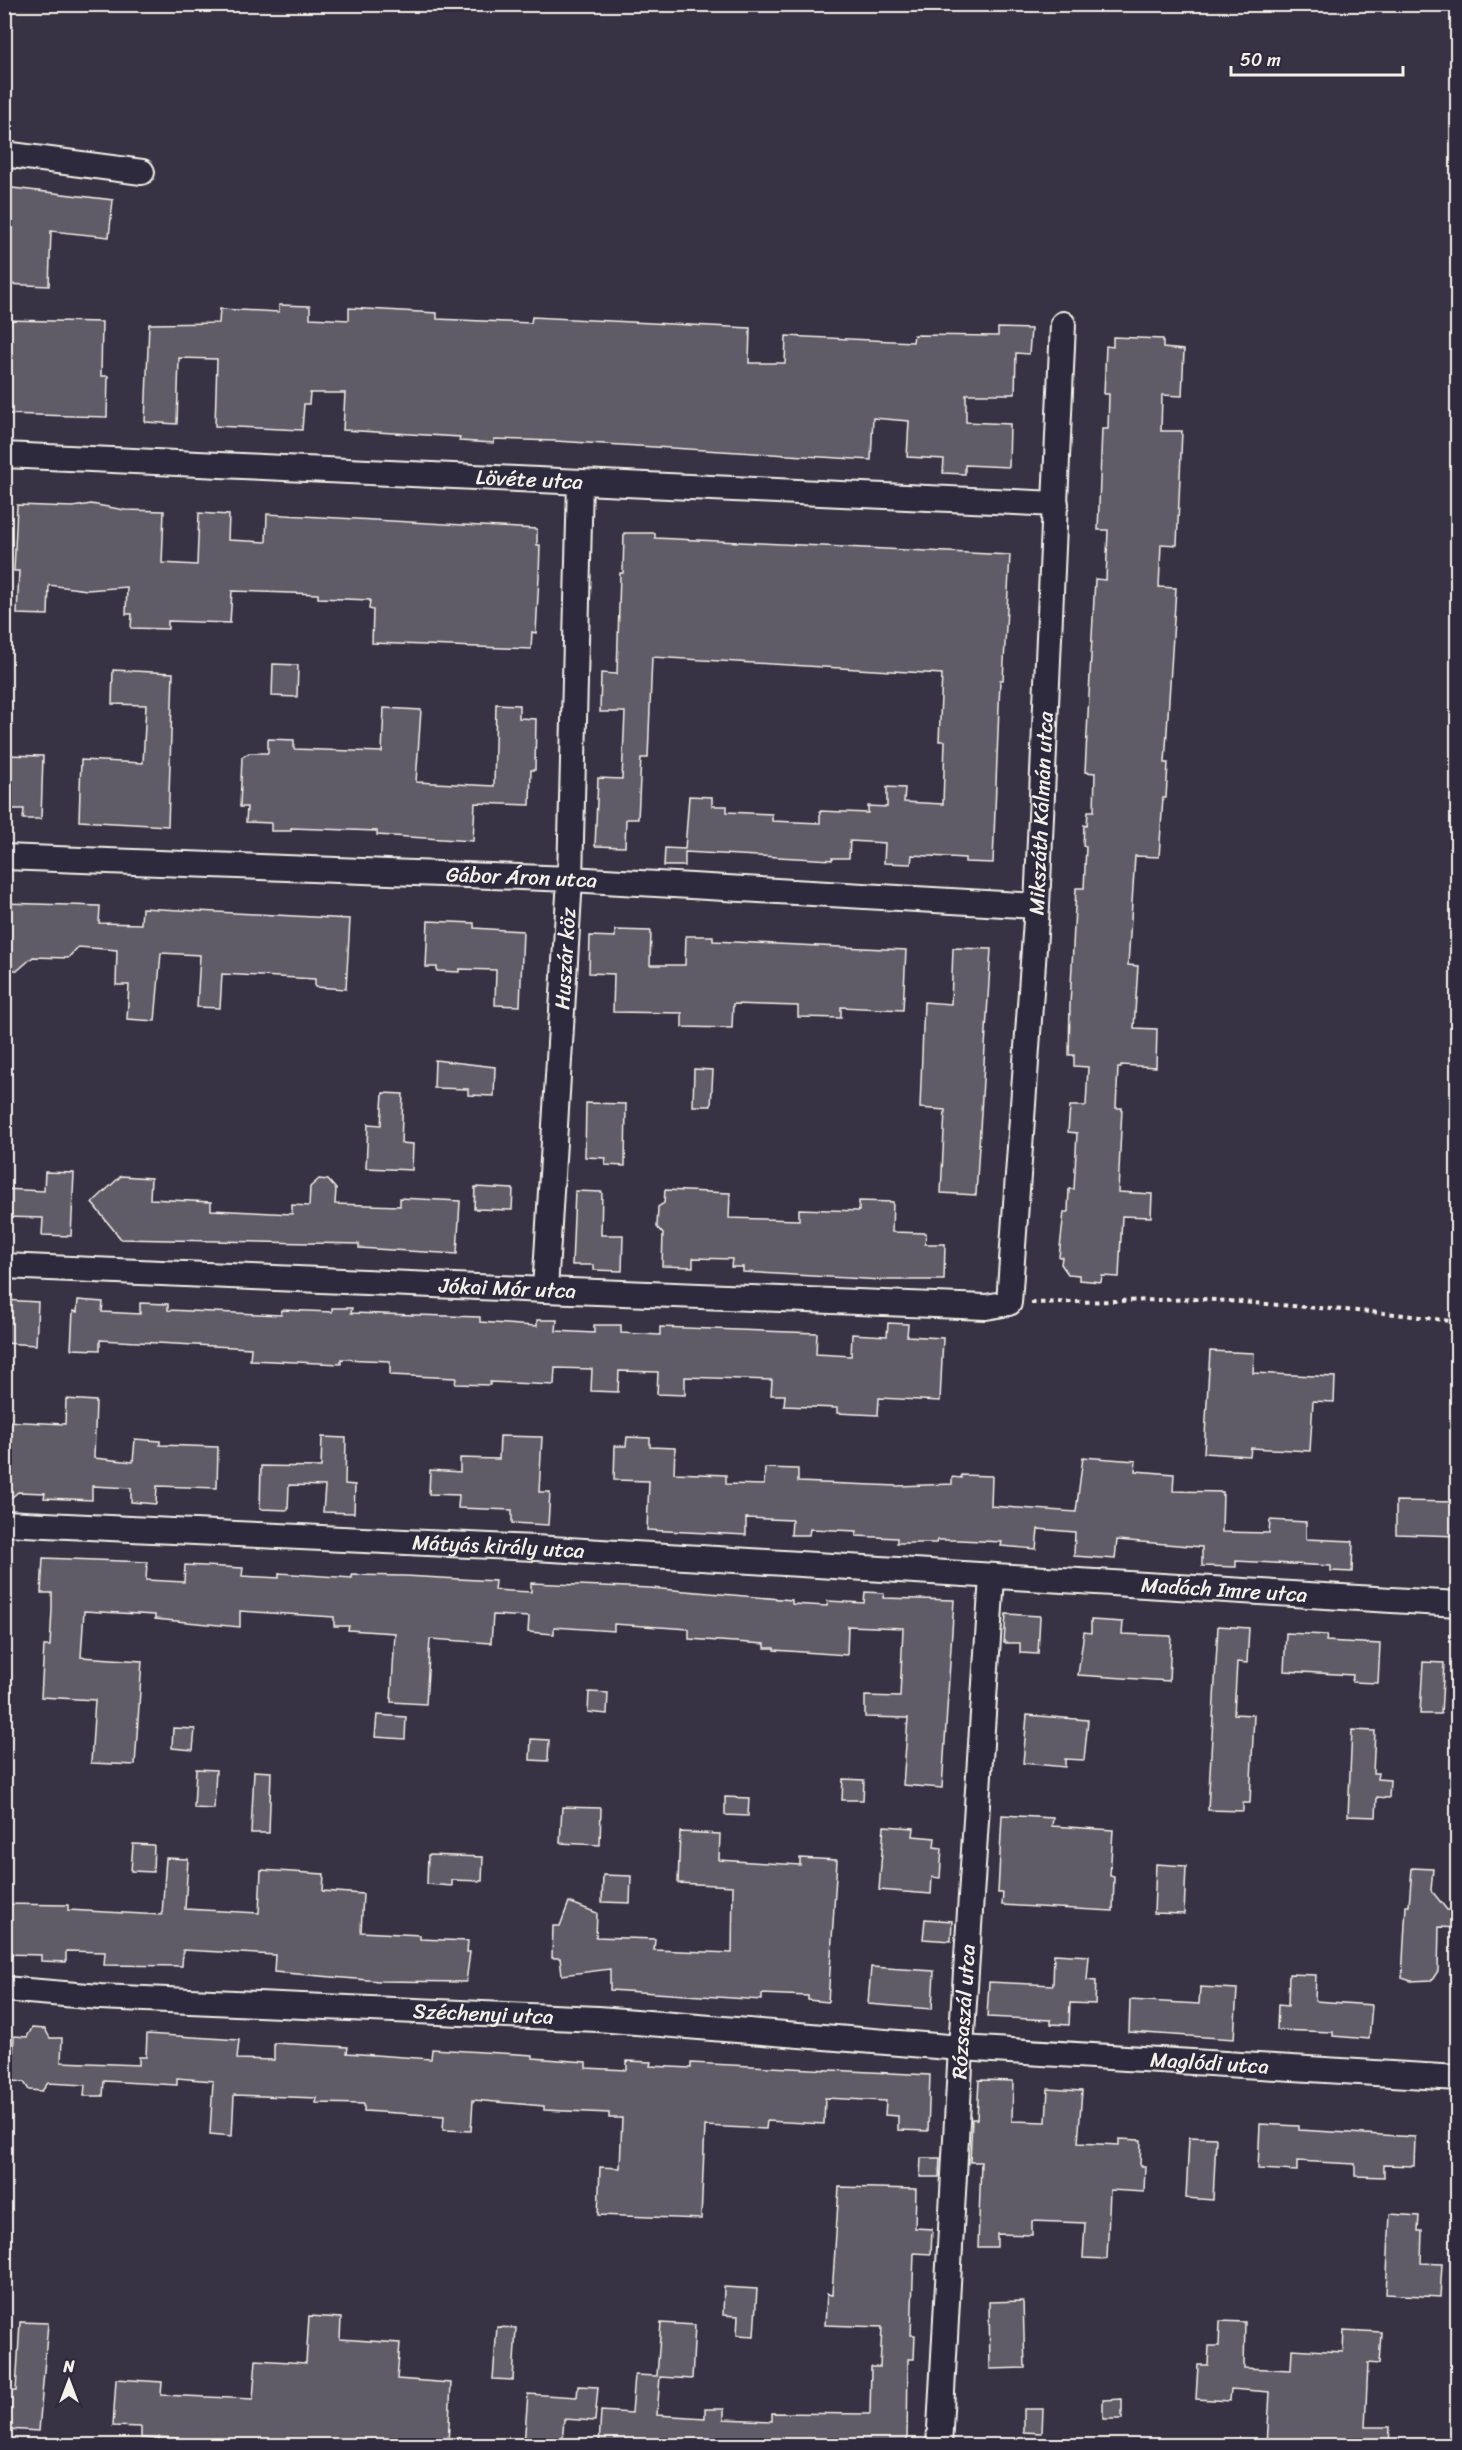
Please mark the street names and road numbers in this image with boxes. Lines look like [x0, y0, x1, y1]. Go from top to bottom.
street label: Lövéte utca [475, 458, 584, 501]
street label: Mikszáth Kálmán utca [1017, 710, 1065, 916]
street label: Gábor Áron utca [445, 855, 599, 900]
street label: Huszár köz [543, 905, 587, 1011]
street label: Jókai Mór utca [437, 1266, 577, 1310]
street label: Mátyás király utca [411, 1523, 586, 1570]
street label: Madách Imre utca [1140, 1566, 1309, 1614]
street label: Rózsaszál utca [940, 1943, 987, 2080]
street label: Széchenyi utca [412, 1992, 555, 2036]
street label: Maglódi utca [1149, 2040, 1270, 2086]

